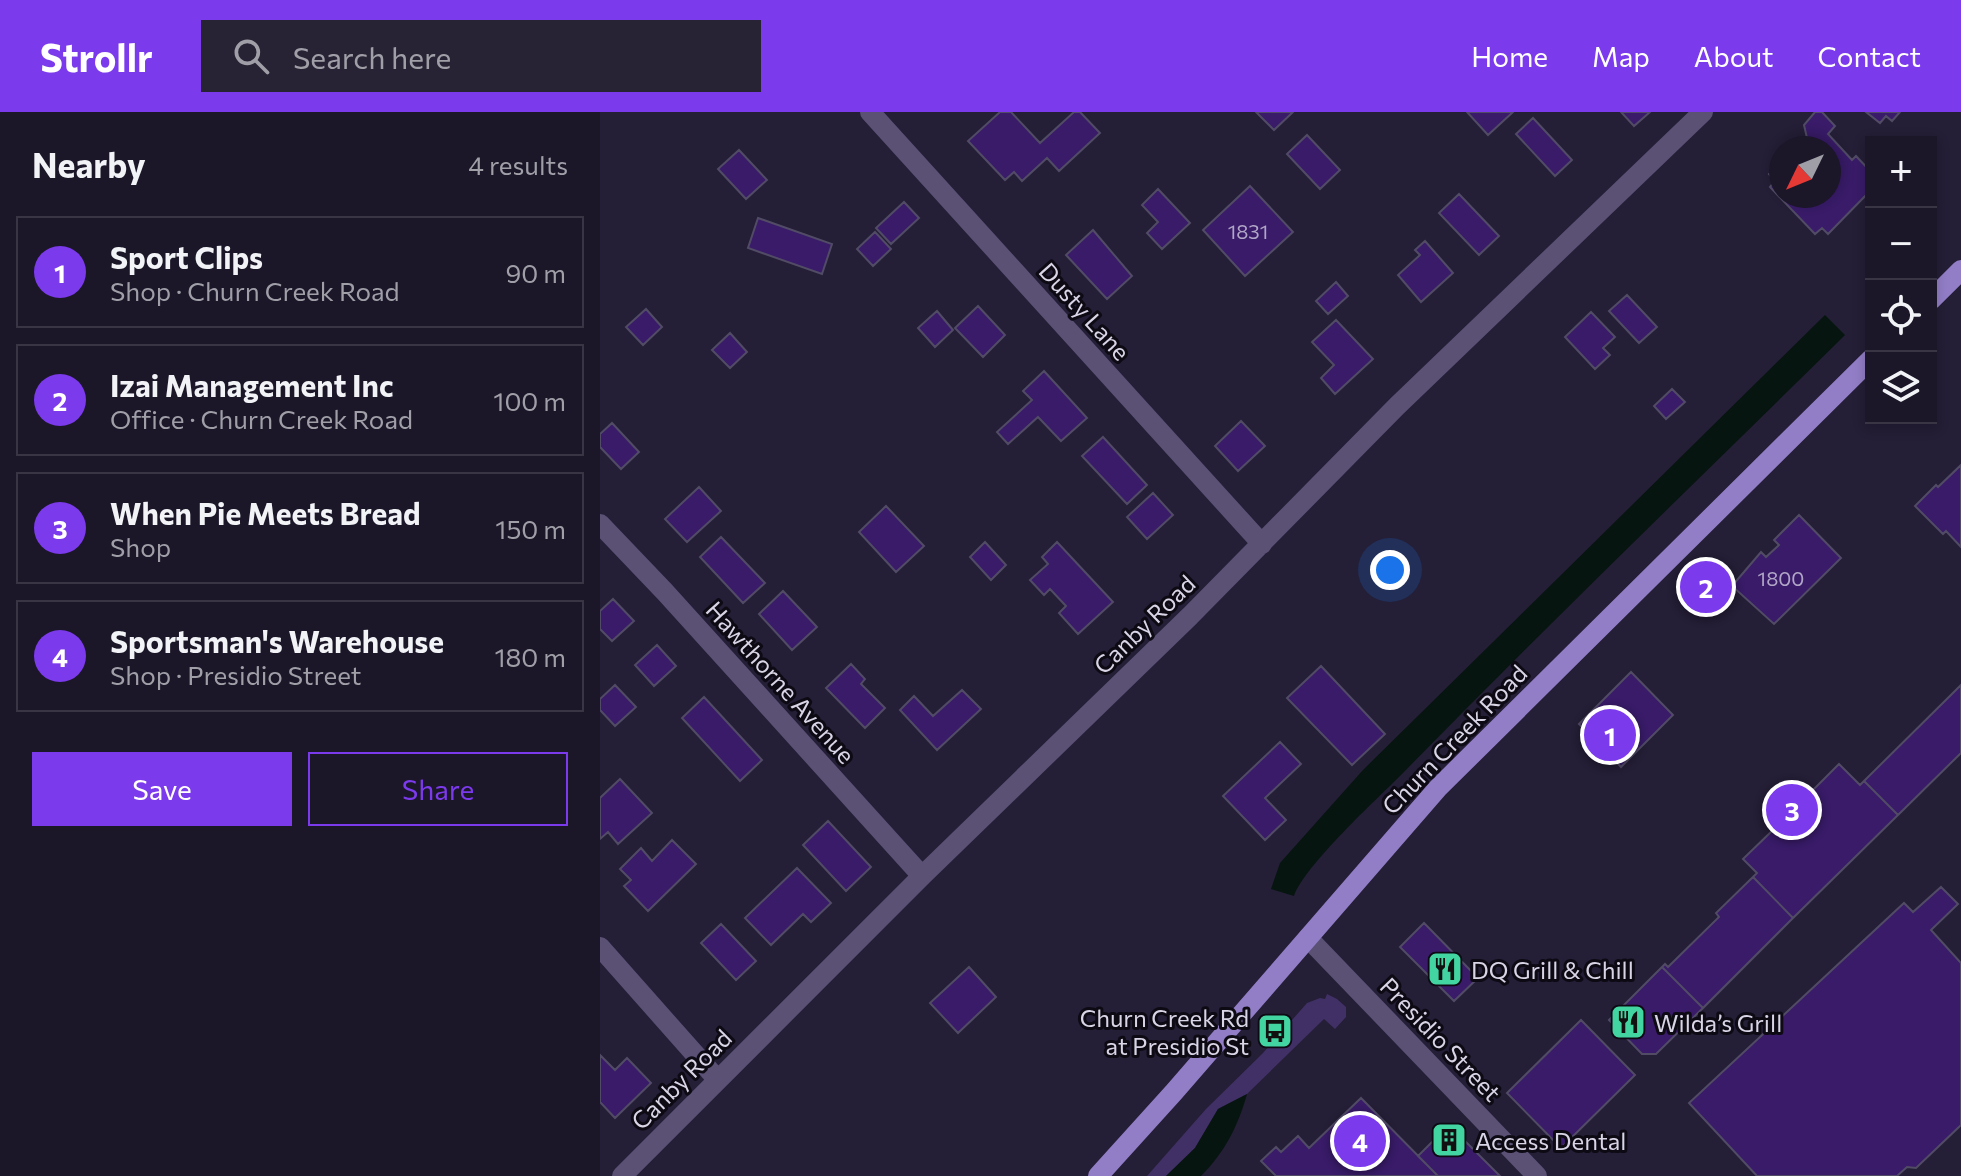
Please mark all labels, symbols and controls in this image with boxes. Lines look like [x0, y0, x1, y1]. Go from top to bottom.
search box [201, 20, 761, 92]
text: Strollr [40, 33, 153, 80]
icon: search [229, 34, 273, 78]
text: Search here [293, 38, 451, 75]
text: Home [1471, 39, 1548, 73]
text: Map [1592, 39, 1650, 73]
text: About [1694, 39, 1774, 73]
text: Contact [1818, 39, 1921, 73]
north arrow [1769, 136, 1841, 208]
map controls [1865, 136, 1937, 424]
button: + [1865, 136, 1937, 208]
text: Nearby [32, 143, 146, 185]
text: 4 results [468, 149, 568, 180]
button: − [1865, 208, 1937, 280]
house number: 1831 [1228, 219, 1268, 243]
text: Sport Clips [110, 238, 263, 275]
street label: Dusty Lane [1034, 256, 1136, 366]
text: 1 [54, 257, 66, 288]
text: 90 m [506, 257, 566, 288]
text: Shop · Churn Creek Road [110, 275, 400, 306]
button: locate [1865, 280, 1937, 352]
button: layers [1865, 352, 1937, 424]
text: Izai Management Inc [110, 366, 393, 403]
text: 2 [53, 385, 67, 416]
text: 100 m [493, 385, 566, 416]
text: Office · Churn Creek Road [110, 403, 413, 434]
text: When Pie Meets Bread [110, 494, 421, 531]
text: 3 [52, 513, 68, 544]
text: 150 m [495, 513, 566, 544]
text: Shop [110, 531, 171, 562]
your location [1370, 550, 1410, 590]
pin: 2 [1680, 557, 1732, 617]
house number: 1800 [1758, 566, 1804, 590]
street label: Canby Road [1087, 569, 1201, 679]
street label: Hawthorne Avenue [701, 595, 861, 769]
text: Sportsman's Warehouse [110, 622, 444, 659]
text: 4 [52, 641, 68, 672]
text: 180 m [494, 641, 566, 672]
street label: Churn Creek Road [1375, 658, 1533, 820]
text: Shop · Presidio Street [110, 659, 361, 690]
pin: 1 [1584, 705, 1636, 765]
button: Save [32, 752, 292, 826]
button: Share [308, 752, 568, 826]
pin: 3 [1766, 780, 1818, 840]
restaurant icon: DQ Grill & Chill [1426, 950, 1464, 988]
place label: DQ Grill & Chill [1471, 955, 1634, 984]
street label: Presidio Street [1375, 971, 1507, 1107]
place label: Churn Creek Rd at Presidio St [1080, 1003, 1249, 1060]
restaurant icon: Wilda’s Grill [1609, 1003, 1647, 1041]
place label: Wilda’s Grill [1654, 1008, 1782, 1037]
bus stop icon: Churn Creek Rd at Presidio St [1256, 1012, 1294, 1050]
street label: Canby Road [625, 1023, 737, 1135]
pin: 4 [1334, 1111, 1386, 1171]
building icon: Access Dental [1430, 1121, 1468, 1159]
place label: Access Dental [1475, 1126, 1626, 1155]

